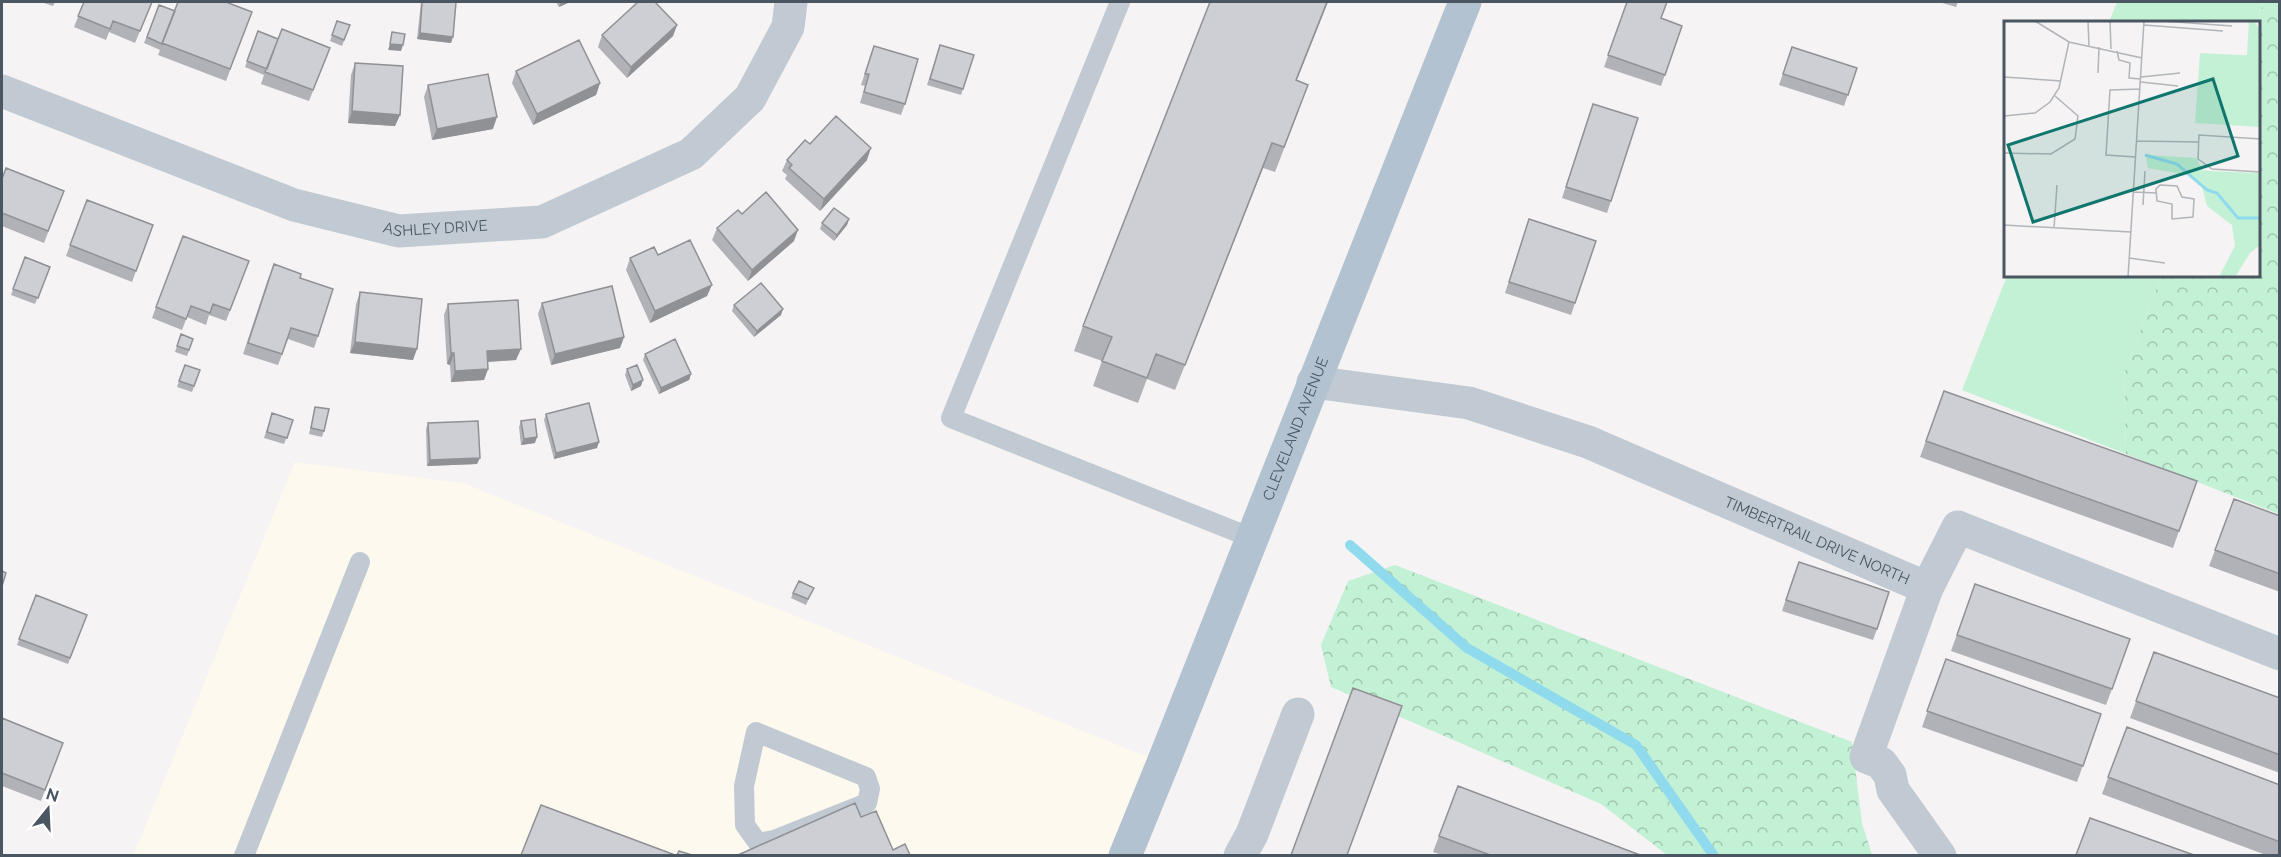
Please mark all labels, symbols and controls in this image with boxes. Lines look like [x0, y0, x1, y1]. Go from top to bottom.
inset map [2004, 21, 2260, 278]
street label: ASHLEY DRIVE [381, 216, 488, 240]
street label: CLEVELAND AVENUE [1259, 355, 1332, 503]
street label: TIMBERTRAIL DRIVE NORTH [1722, 493, 1912, 588]
north arrow [18, 779, 78, 839]
text: N [44, 784, 61, 806]

